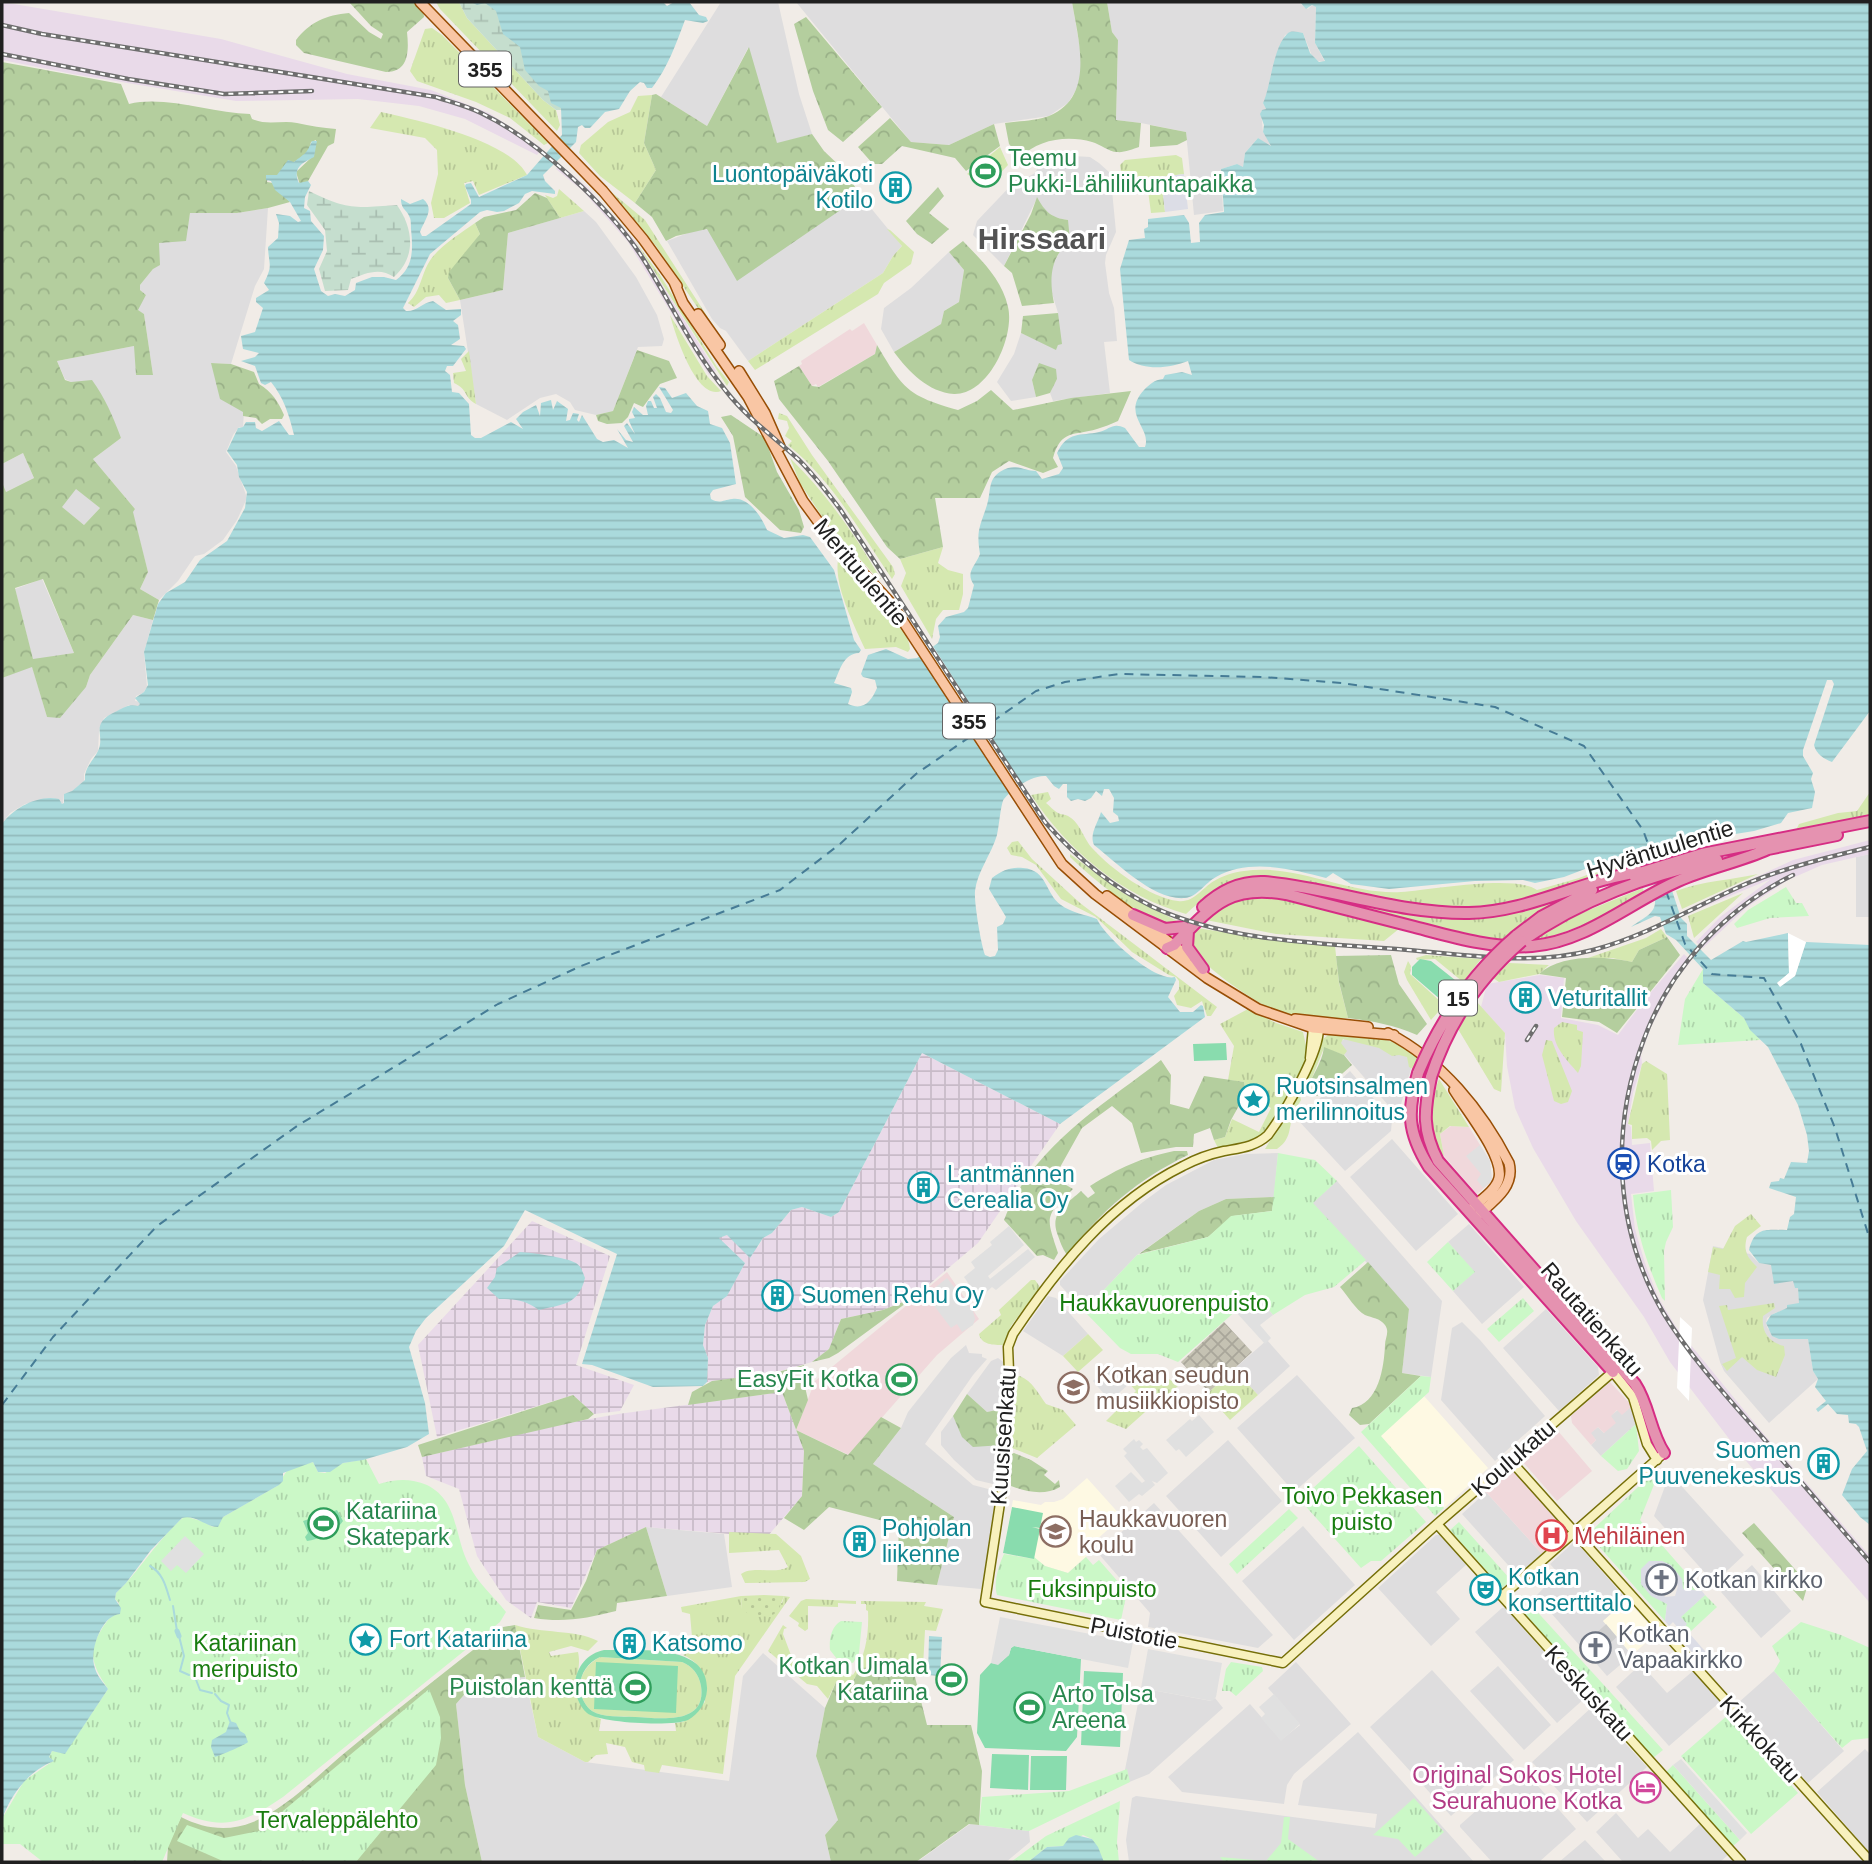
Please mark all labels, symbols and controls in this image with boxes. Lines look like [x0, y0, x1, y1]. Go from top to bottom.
road number: 355 [459, 52, 511, 86]
place label: Teemu Pukki-Lähiliikuntapaikka [1008, 145, 1254, 197]
sports icon: Teemu Pukki-Lähiliikuntapaikka [968, 154, 1002, 188]
place label: Luontopäiväkoti Kotilo [712, 161, 873, 213]
building icon: Luontopäiväkoti Kotilo [879, 170, 913, 204]
district label: Hirssaari [978, 222, 1106, 255]
street label: Merituulentie [809, 513, 913, 631]
road number: 355 [943, 704, 995, 738]
street label: Hyväntuulentie [1583, 814, 1737, 884]
road number: 15 [1439, 981, 1477, 1016]
building icon: Veturitallit [1508, 981, 1542, 1015]
place label: Veturitallit [1548, 985, 1648, 1011]
place label: Ruotsinsalmen merilinnoitus [1276, 1073, 1428, 1125]
place icon: Ruotsinsalmen merilinnoitus [1236, 1082, 1270, 1116]
station icon: Kotka [1607, 1147, 1641, 1181]
place label: Kotka [1647, 1151, 1706, 1177]
place label: Lantmännen Cerealia Oy [947, 1161, 1075, 1213]
building icon: Lantmännen Cerealia Oy [907, 1170, 941, 1204]
street label: Rautatienkatu [1536, 1257, 1648, 1381]
building icon: Suomen Rehu Oy [761, 1278, 795, 1312]
place label: Suomen Rehu Oy [801, 1282, 984, 1308]
park label: Haukkavuorenpuisto [1059, 1290, 1269, 1316]
sports icon: EasyFit Kotka [885, 1362, 919, 1396]
place label: Kotkan seudun musiikkiopisto [1096, 1362, 1249, 1414]
place label: EasyFit Kotka [737, 1366, 879, 1392]
street label: Kuusisenkatu [985, 1366, 1021, 1506]
school or university icon: Kotkan seudun musiikkiopisto [1056, 1371, 1090, 1405]
street label: Koulukatu [1466, 1415, 1560, 1501]
place label: Suomen Puuvenekeskus [1639, 1437, 1801, 1489]
building icon: Suomen Puuvenekeskus [1807, 1446, 1841, 1480]
park label: Toivo Pekkasen puisto [1281, 1483, 1443, 1535]
place label: Katariina Skatepark [346, 1498, 450, 1550]
place label: Haukkavuoren koulu [1079, 1506, 1227, 1558]
sports icon: Katariina Skatepark [306, 1507, 340, 1541]
place label: Pohjolan liikenne [882, 1515, 972, 1567]
school or university icon: Haukkavuoren koulu [1039, 1515, 1073, 1549]
hospital icon: Mehiläinen [1534, 1519, 1568, 1553]
place label: Mehiläinen [1574, 1523, 1685, 1549]
building icon: Pohjolan liikenne [842, 1524, 876, 1558]
church icon: Kotkan kirkko [1645, 1563, 1679, 1597]
place label: Kotkan konserttitalo [1508, 1564, 1632, 1616]
place label: Kotkan kirkko [1685, 1567, 1823, 1593]
theatre icon: Kotkan konserttitalo [1468, 1573, 1502, 1607]
park label: Fuksinpuisto [1027, 1576, 1157, 1602]
street label: Puistotie [1088, 1612, 1180, 1654]
place label: Kotkan Vapaakirkko [1618, 1621, 1743, 1673]
place icon: Fort Katariina [349, 1622, 383, 1656]
place label: Fort Katariina [389, 1626, 527, 1652]
building icon: Katsomo [612, 1626, 646, 1660]
park label: Katariinan meripuisto [192, 1630, 298, 1682]
place label: Katsomo [652, 1630, 743, 1656]
church icon: Kotkan Vapaakirkko [1578, 1630, 1612, 1664]
street label: Keskuskatu [1540, 1640, 1638, 1746]
place label: Kotkan Uimala Katariina [778, 1653, 928, 1705]
sports icon: Kotkan Uimala Katariina [934, 1662, 968, 1696]
sports icon: Puistolan kenttä [619, 1670, 653, 1704]
place label: Puistolan kenttä [449, 1674, 613, 1700]
place label: Arto Tolsa Areena [1052, 1681, 1154, 1733]
sports icon: Arto Tolsa Areena [1012, 1690, 1046, 1724]
street label: Kirkkokatu [1714, 1690, 1806, 1788]
place label: Original Sokos Hotel Seurahuone Kotka [1412, 1762, 1622, 1814]
hotel icon: Original Sokos Hotel Seurahuone Kotka [1628, 1771, 1662, 1805]
park label: Tervaleppälehto [256, 1807, 418, 1833]

